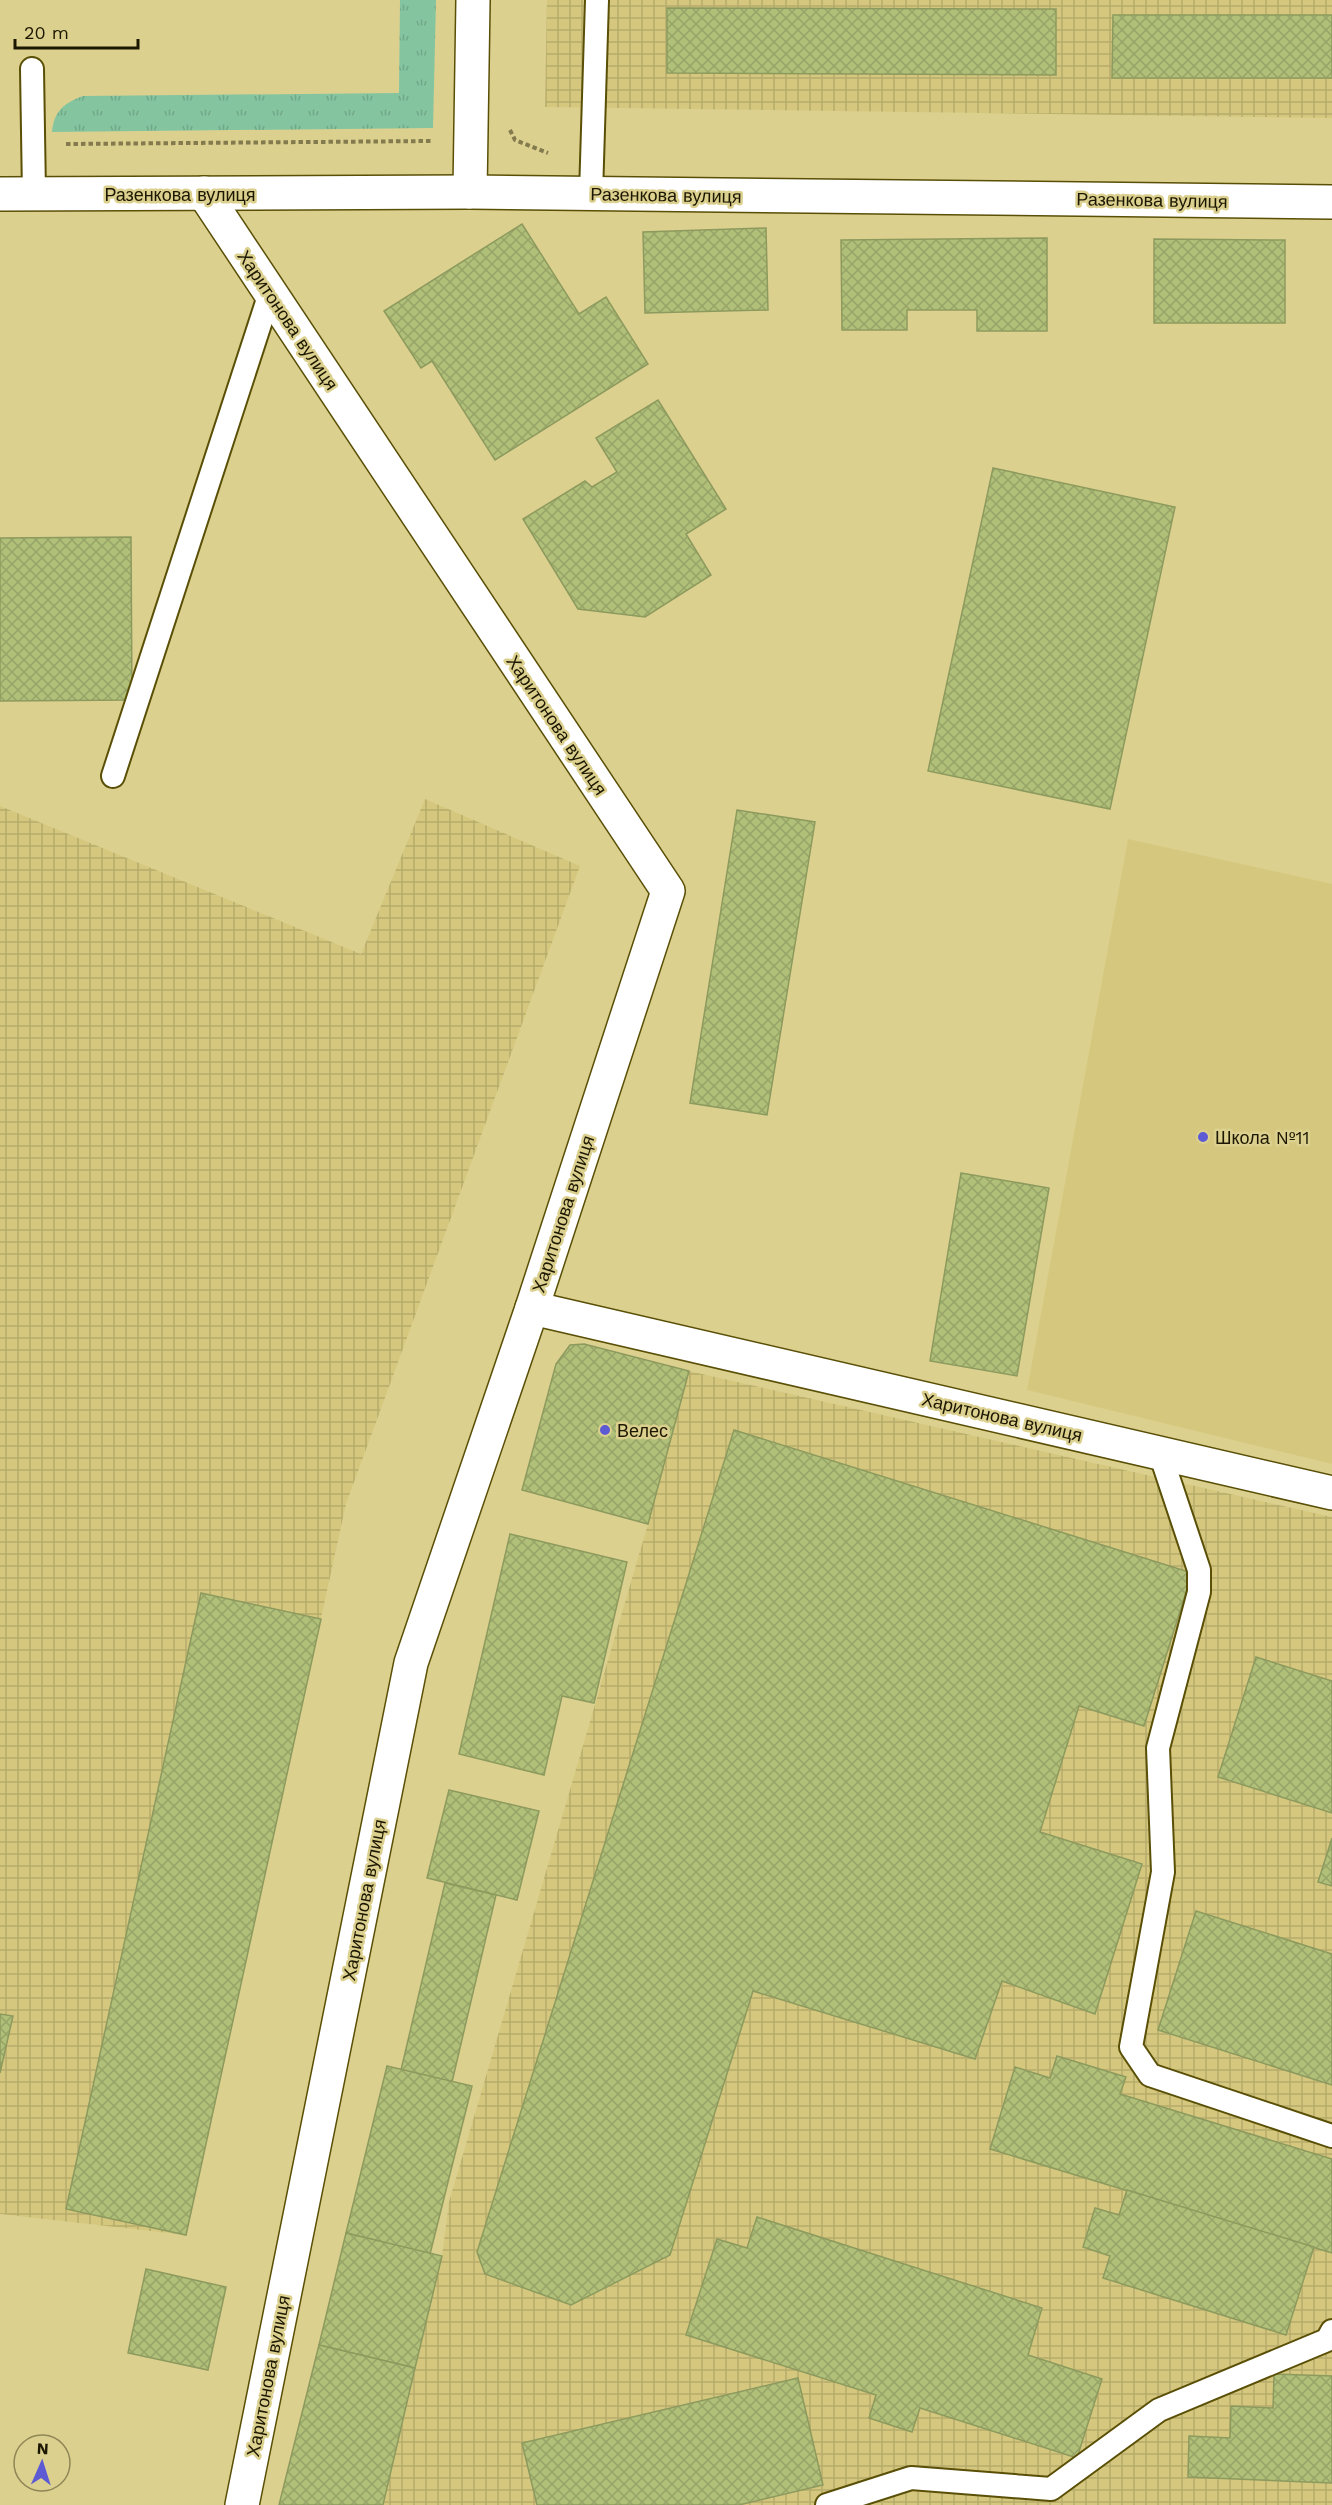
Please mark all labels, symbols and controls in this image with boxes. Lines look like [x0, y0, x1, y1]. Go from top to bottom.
scale bar [15, 12, 138, 50]
text: 20 m [24, 22, 69, 43]
street label: Разенкова вулиця [590, 183, 742, 207]
street label: Разенкова вулиця [104, 184, 256, 205]
street label: Разенкова вулиця [1076, 188, 1228, 212]
street label: Харитонова вулиця [233, 246, 343, 394]
street label: Харитонова вулиця [502, 651, 612, 799]
place label: Школа №11 [1215, 1127, 1310, 1148]
marker: Школа №11 [1196, 1130, 1210, 1144]
street label: Харитонова вулиця [528, 1133, 598, 1295]
street label: Харитонова вулиця [920, 1388, 1084, 1446]
place label: Велес [617, 1420, 668, 1441]
marker: Велес [598, 1423, 612, 1437]
street label: Харитонова вулиця [338, 1818, 390, 1982]
street label: Харитонова вулиця [242, 2294, 294, 2458]
north arrow [12, 2433, 72, 2493]
text: N [36, 2439, 49, 2458]

